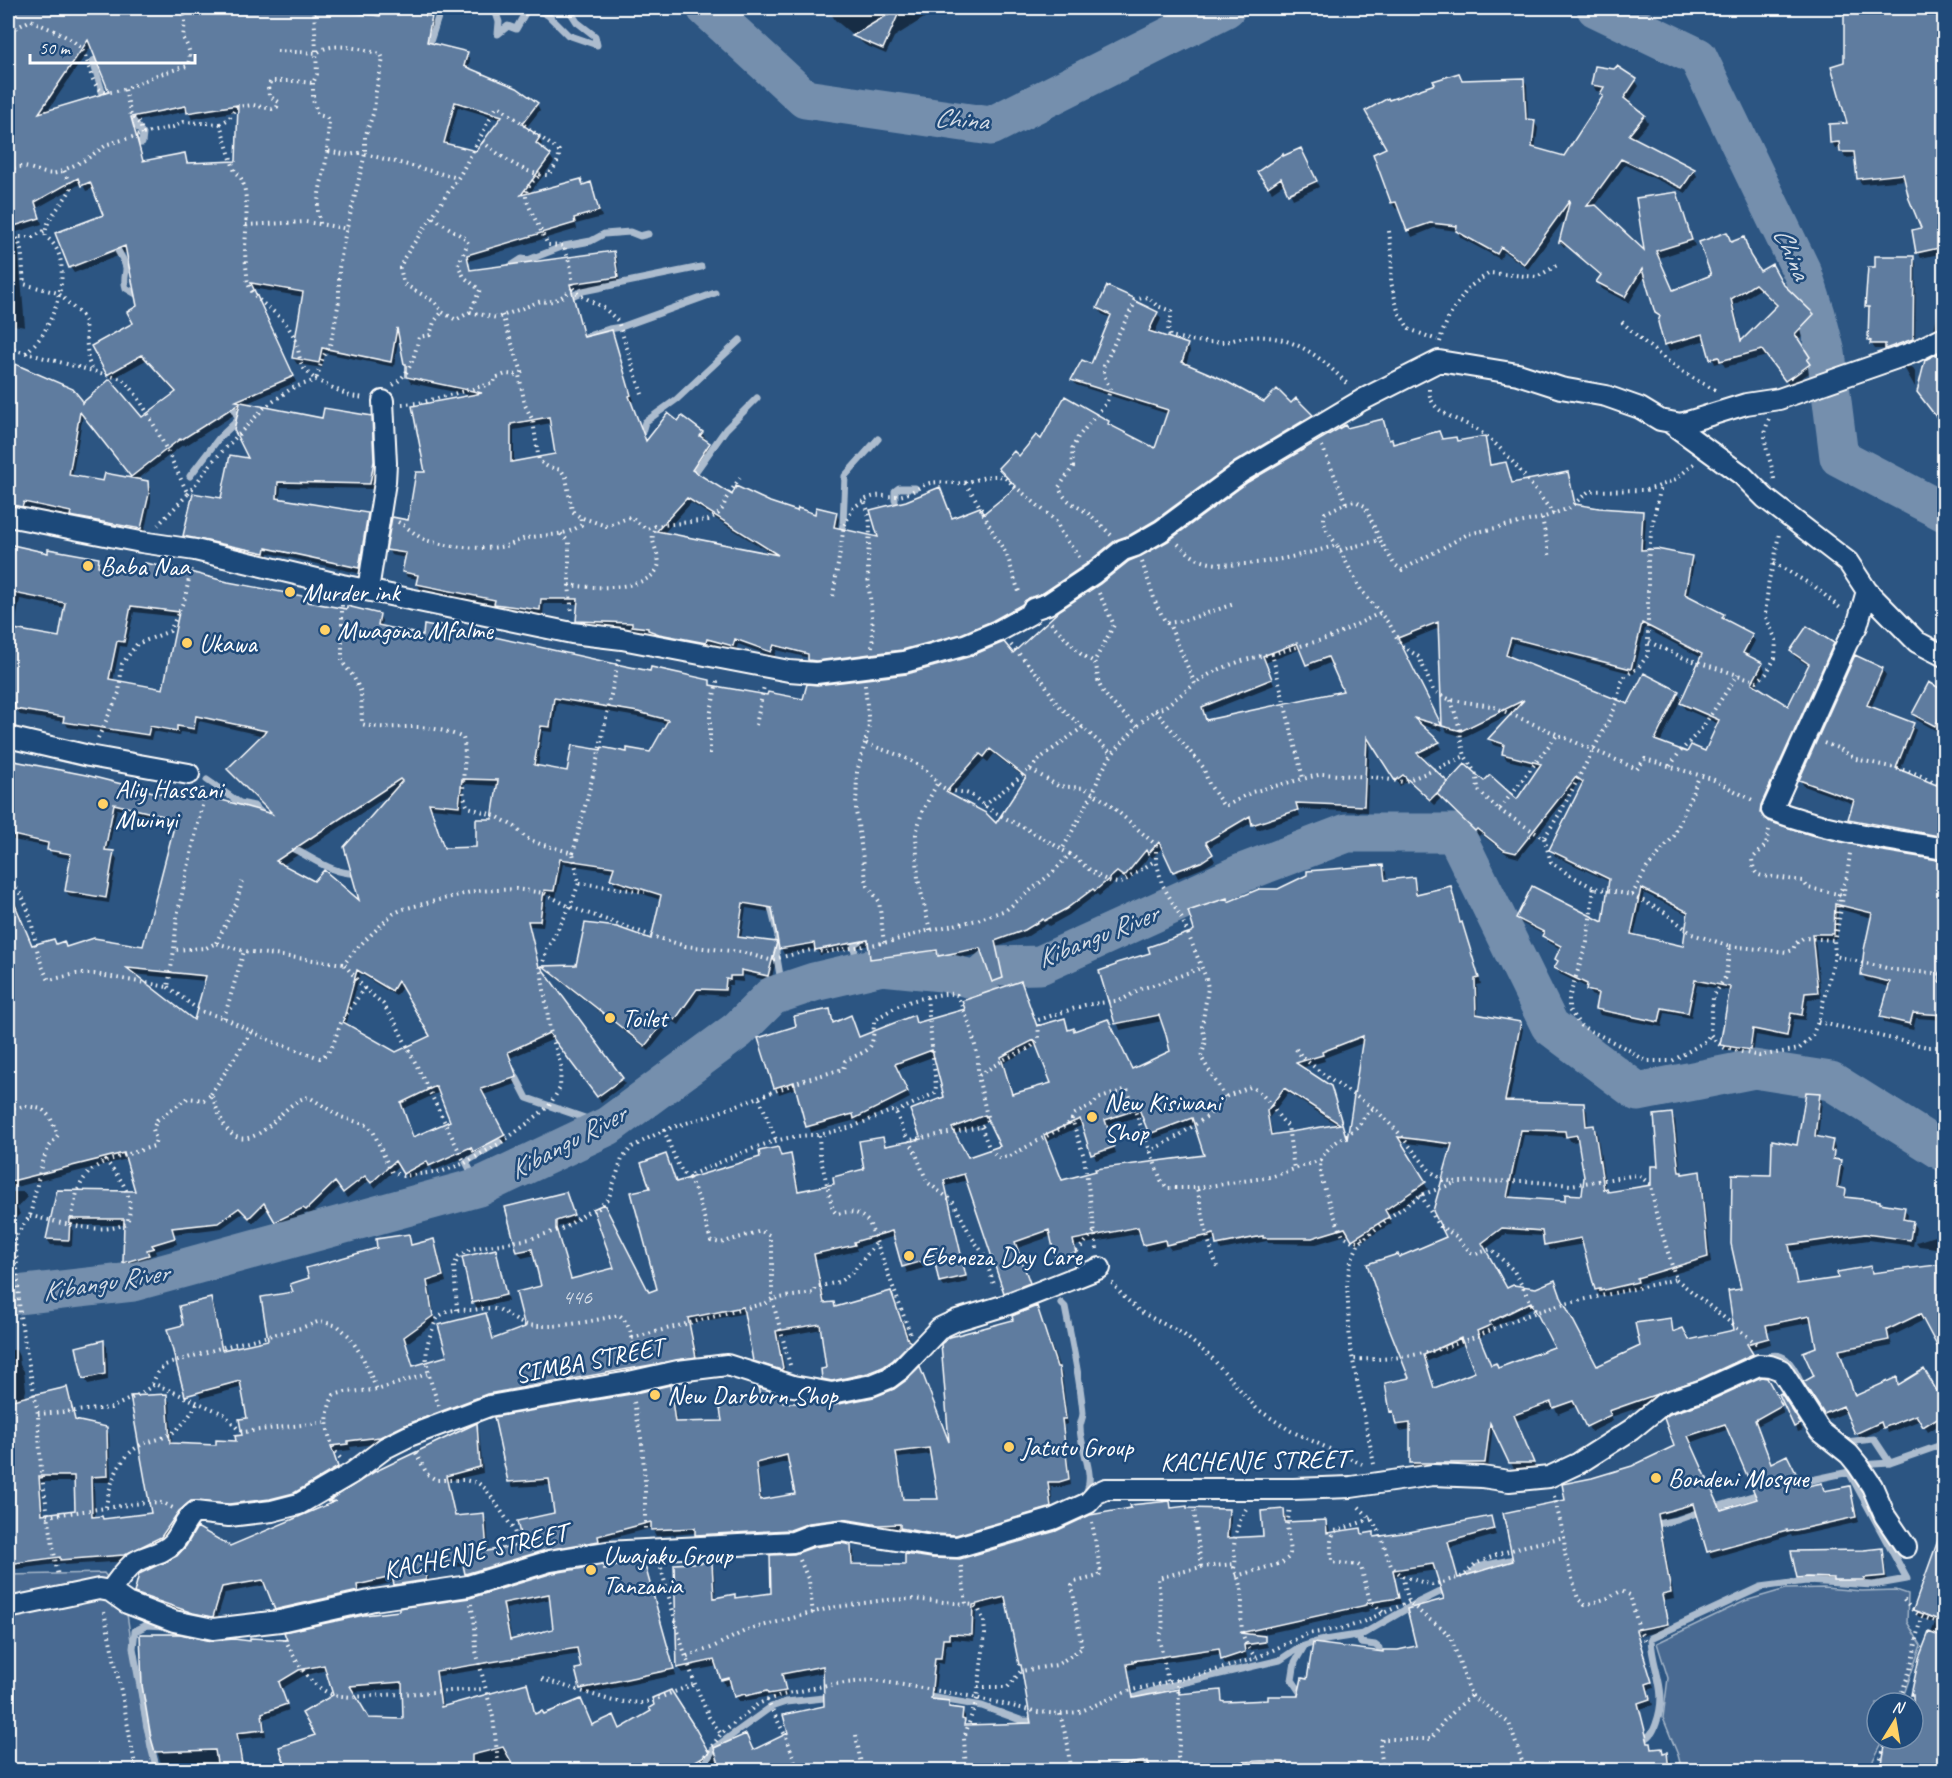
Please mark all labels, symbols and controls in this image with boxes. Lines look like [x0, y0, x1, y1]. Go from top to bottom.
scale bar [30, 27, 195, 65]
text: 50 m [39, 37, 72, 59]
water label: China [933, 100, 991, 138]
water label: China [1766, 222, 1819, 286]
place label: Baba Naa [100, 550, 191, 583]
marker: Baba Naa [81, 559, 95, 573]
place label: Murder ink [302, 576, 401, 609]
marker: Murder ink [283, 585, 297, 599]
place label: Mwagona Mfalme [337, 614, 494, 647]
marker: Mwagona Mfalme [318, 623, 332, 637]
place label: Ukawa [199, 627, 258, 660]
marker: Ukawa [180, 636, 194, 650]
place label: Aliy Hassani Mwinyi [115, 773, 226, 836]
marker: Aliy Hassani Mwinyi [96, 797, 110, 811]
water label: Kibangu River [1032, 895, 1166, 976]
place label: Toilet [622, 1002, 669, 1035]
marker: Toilet [603, 1011, 617, 1025]
place label: New Kisiwani Shop [1104, 1086, 1224, 1149]
water label: Kibangu River [503, 1095, 635, 1187]
marker: New Kisiwani Shop [1085, 1110, 1099, 1124]
place label: Ebeneza Day Care [921, 1240, 1083, 1273]
marker: Ebeneza Day Care [902, 1249, 916, 1263]
water label: Kibangu River [40, 1255, 175, 1309]
house number: 446 [562, 1283, 593, 1311]
street label: SIMBA STREET [512, 1329, 671, 1391]
place label: New Darburn Shop [667, 1379, 839, 1412]
marker: New Darburn Shop [648, 1388, 662, 1402]
place label: Jatutu Group [1019, 1431, 1135, 1464]
marker: Jatutu Group [1002, 1440, 1016, 1454]
street label: KACHENJE STREET [1160, 1442, 1355, 1479]
place label: Bondeni Mosque [1668, 1462, 1810, 1495]
marker: Bondeni Mosque [1649, 1471, 1663, 1485]
street label: KACHENJE STREET [380, 1514, 577, 1587]
place label: Uwajaku Group Tanzania [603, 1539, 735, 1602]
marker: Uwajaku Group Tanzania [584, 1563, 598, 1577]
north arrow [1865, 1691, 1925, 1751]
text: N [1891, 1696, 1907, 1719]

